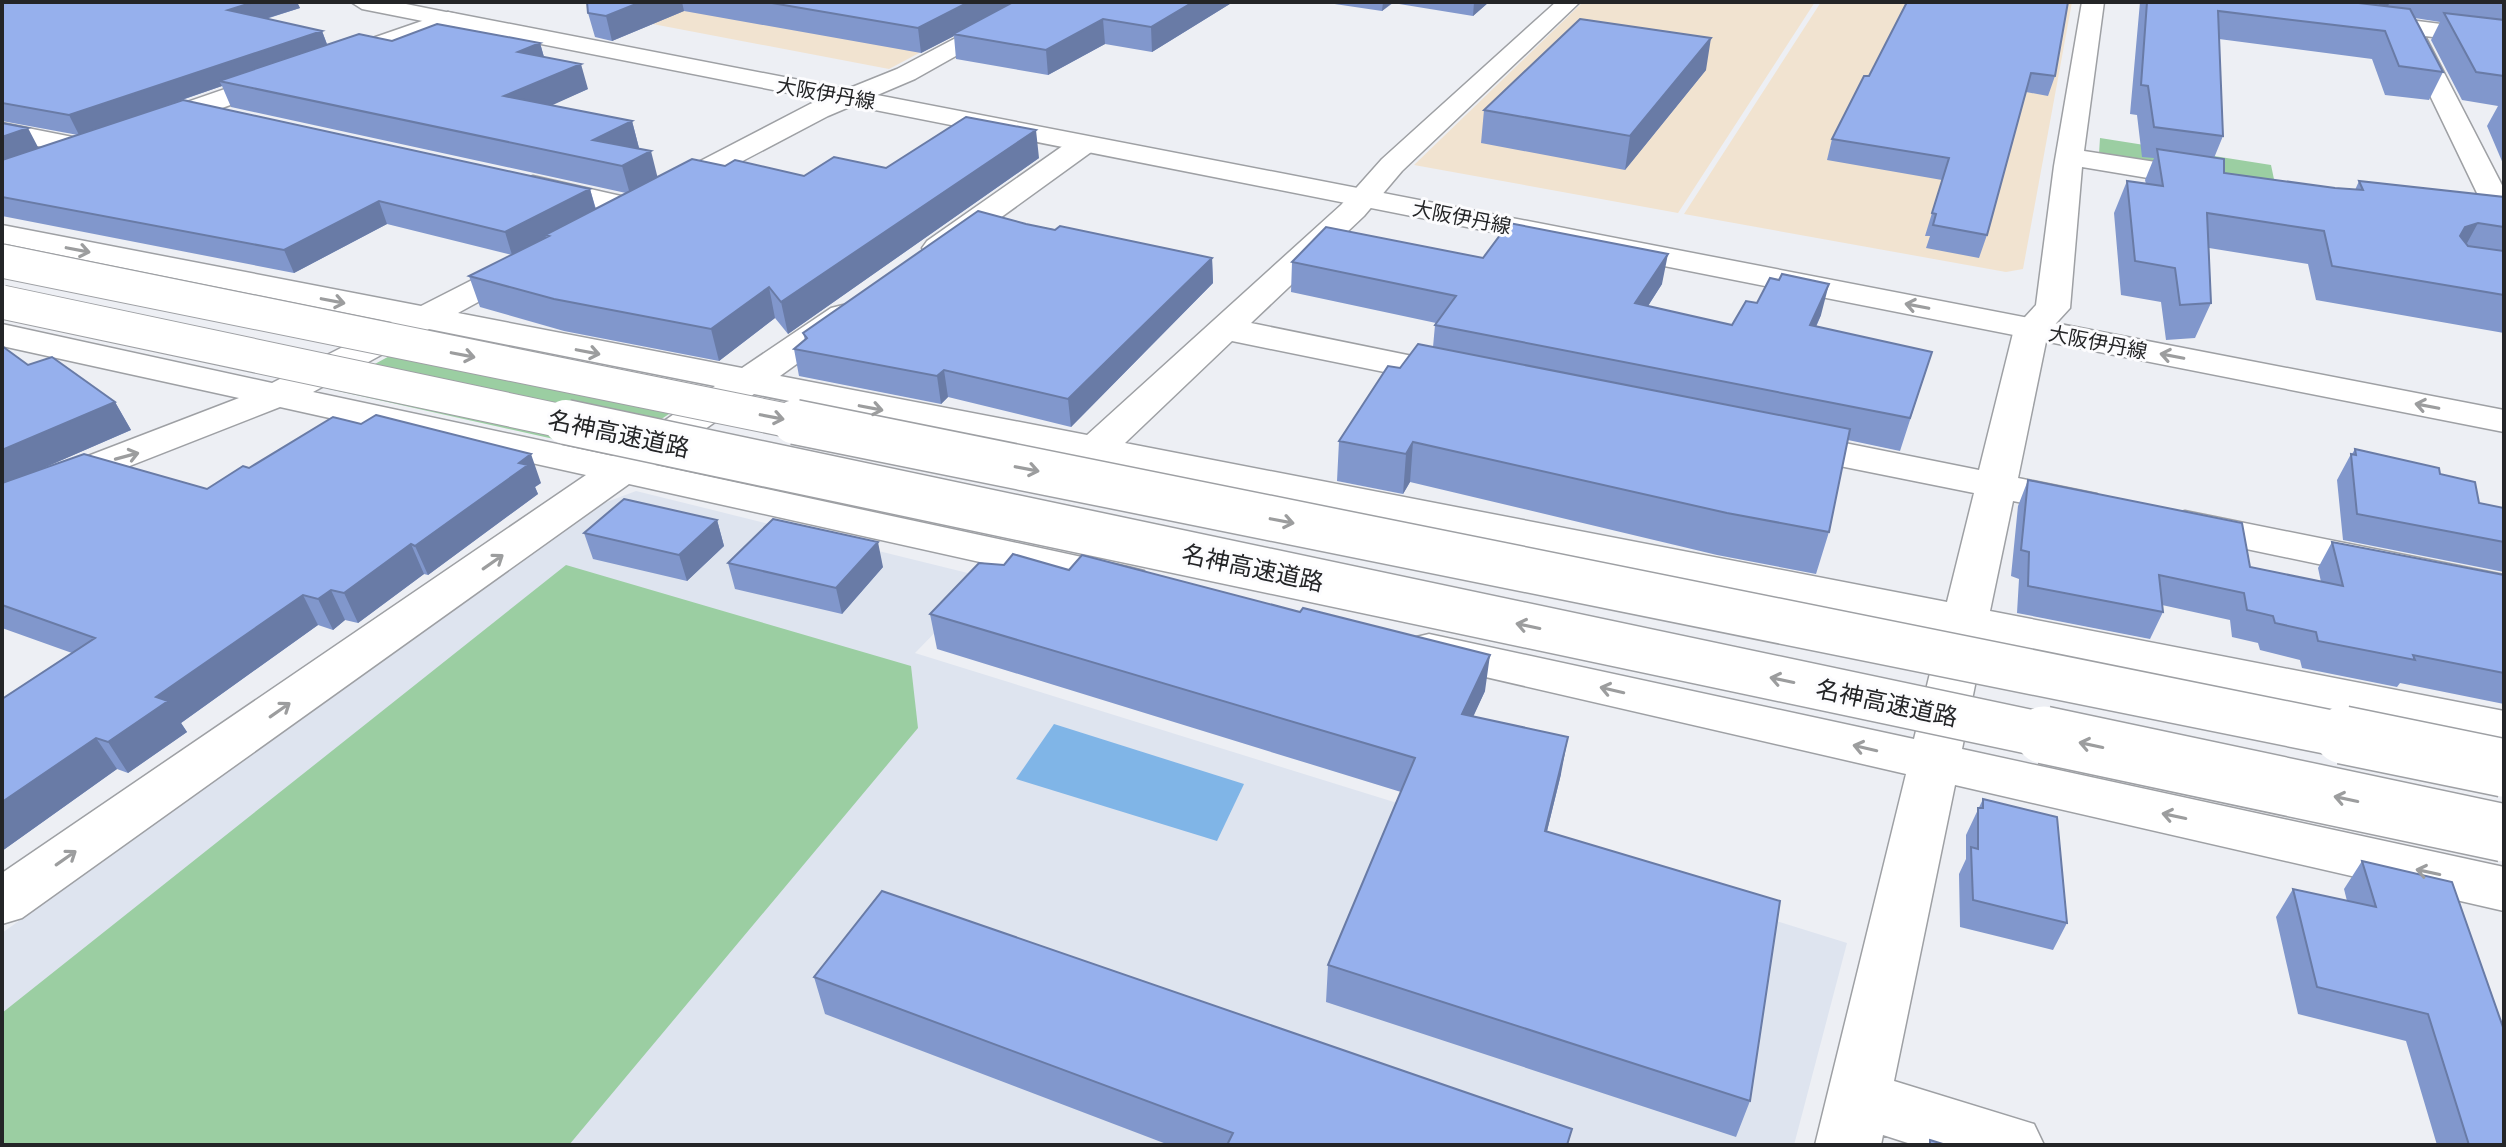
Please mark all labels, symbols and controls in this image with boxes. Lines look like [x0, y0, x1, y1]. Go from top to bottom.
street label: 大阪伊丹線 [774, 71, 878, 115]
street label: 大阪伊丹線 [1410, 194, 1514, 240]
one-way arrow [65, 243, 91, 258]
one-way arrow [320, 294, 346, 309]
one-way arrow [1905, 298, 1930, 313]
street label: 大阪伊丹線 [2046, 319, 2150, 365]
one-way arrow [575, 345, 601, 360]
one-way arrow [449, 348, 475, 363]
one-way arrow [2160, 348, 2186, 363]
one-way arrow [2415, 398, 2441, 413]
one-way arrow [858, 401, 883, 416]
street label: 名神高速道路 [545, 402, 693, 464]
one-way arrow [759, 411, 785, 426]
one-way arrow [113, 447, 139, 462]
one-way arrow [1014, 462, 1039, 477]
one-way arrow [1269, 514, 1294, 529]
street label: 名神高速道路 [1179, 536, 1327, 598]
one-way arrow [482, 554, 504, 570]
one-way arrow [1515, 618, 1541, 633]
street label: 名神高速道路 [1813, 671, 1961, 733]
one-way arrow [1770, 672, 1795, 687]
one-way arrow [1600, 682, 1625, 697]
one-way arrow [268, 702, 290, 718]
one-way arrow [2079, 737, 2104, 752]
one-way arrow [1853, 739, 1879, 754]
one-way arrow [2333, 791, 2359, 806]
one-way arrow [2162, 808, 2187, 823]
one-way arrow [55, 850, 77, 866]
one-way arrow [2416, 864, 2441, 879]

